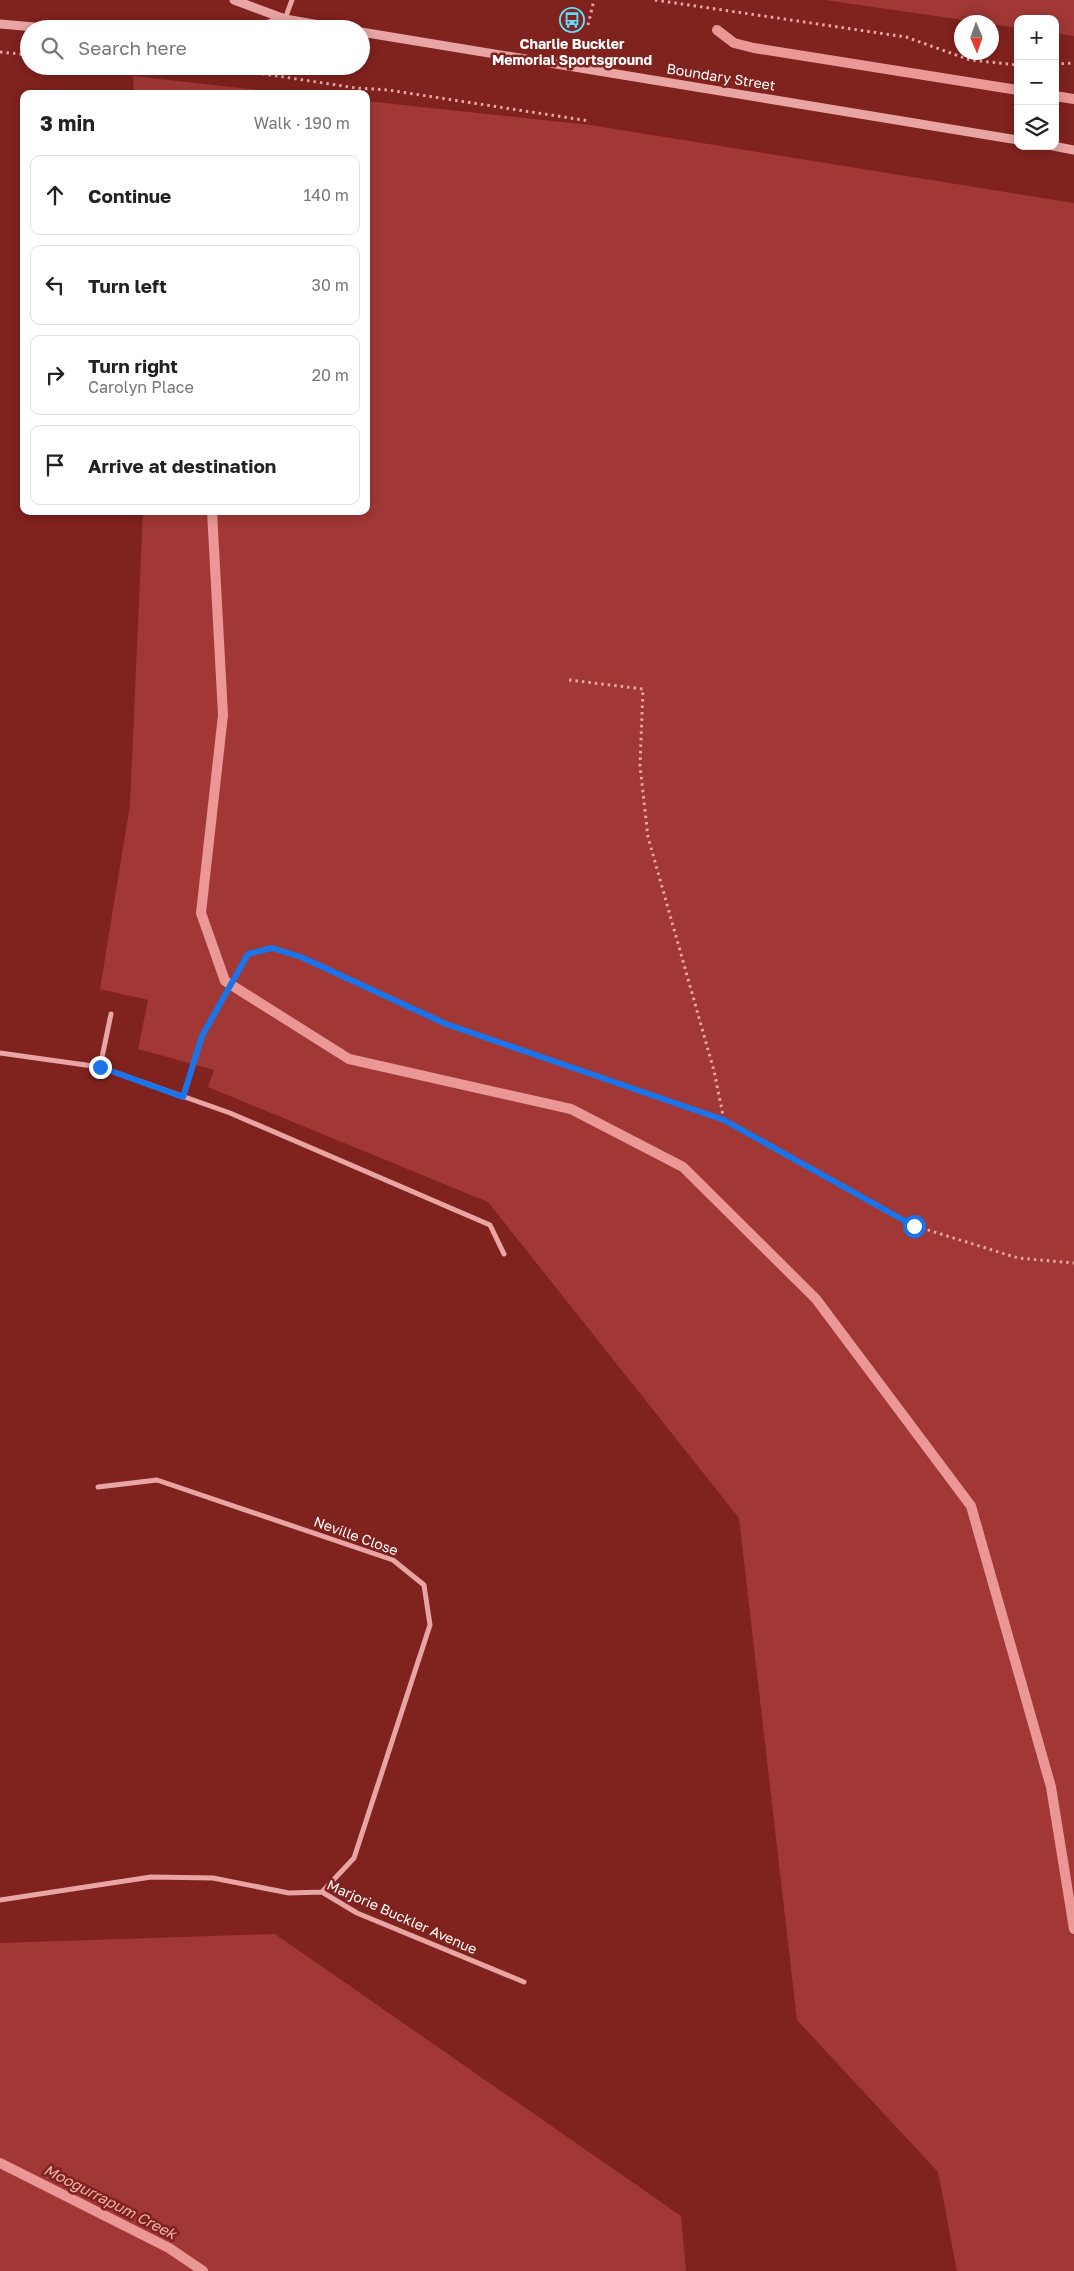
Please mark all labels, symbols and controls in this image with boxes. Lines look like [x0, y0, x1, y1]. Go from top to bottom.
bus stop icon: Charlie Buckler Memorial Sportsground [559, 7, 585, 33]
north arrow [954, 15, 999, 60]
map controls [1014, 15, 1059, 150]
button: + [1014, 15, 1059, 60]
search box [20, 20, 370, 75]
icon: search [38, 34, 66, 62]
place label: Charlie Buckler Memorial Sportsground [492, 35, 652, 68]
text: Search here [78, 36, 187, 59]
street label: Boundary Street [665, 60, 777, 94]
button: − [1014, 60, 1059, 105]
button: layers [1014, 105, 1059, 150]
text: 3 min [40, 110, 95, 136]
text: Walk · 190 m [254, 113, 350, 133]
icon: ahead [41, 181, 69, 209]
text: Continue [88, 184, 171, 207]
text: 140 m [303, 185, 349, 205]
icon: left [41, 271, 69, 299]
text: Turn left [88, 274, 167, 297]
text: 30 m [312, 275, 349, 295]
text: Turn right [88, 354, 178, 377]
icon: right [41, 361, 69, 389]
text: 20 m [312, 365, 349, 385]
text: Carolyn Place [88, 377, 194, 397]
icon: arrive [41, 451, 69, 479]
text: Arrive at destination [88, 454, 276, 477]
route end [89, 1056, 112, 1079]
route start [903, 1215, 926, 1238]
street label: Neville Close [312, 1512, 401, 1559]
street label: Marjorie Buckler Avenue [324, 1876, 480, 1957]
water label: Moogurrapum Creek [41, 2160, 181, 2244]

